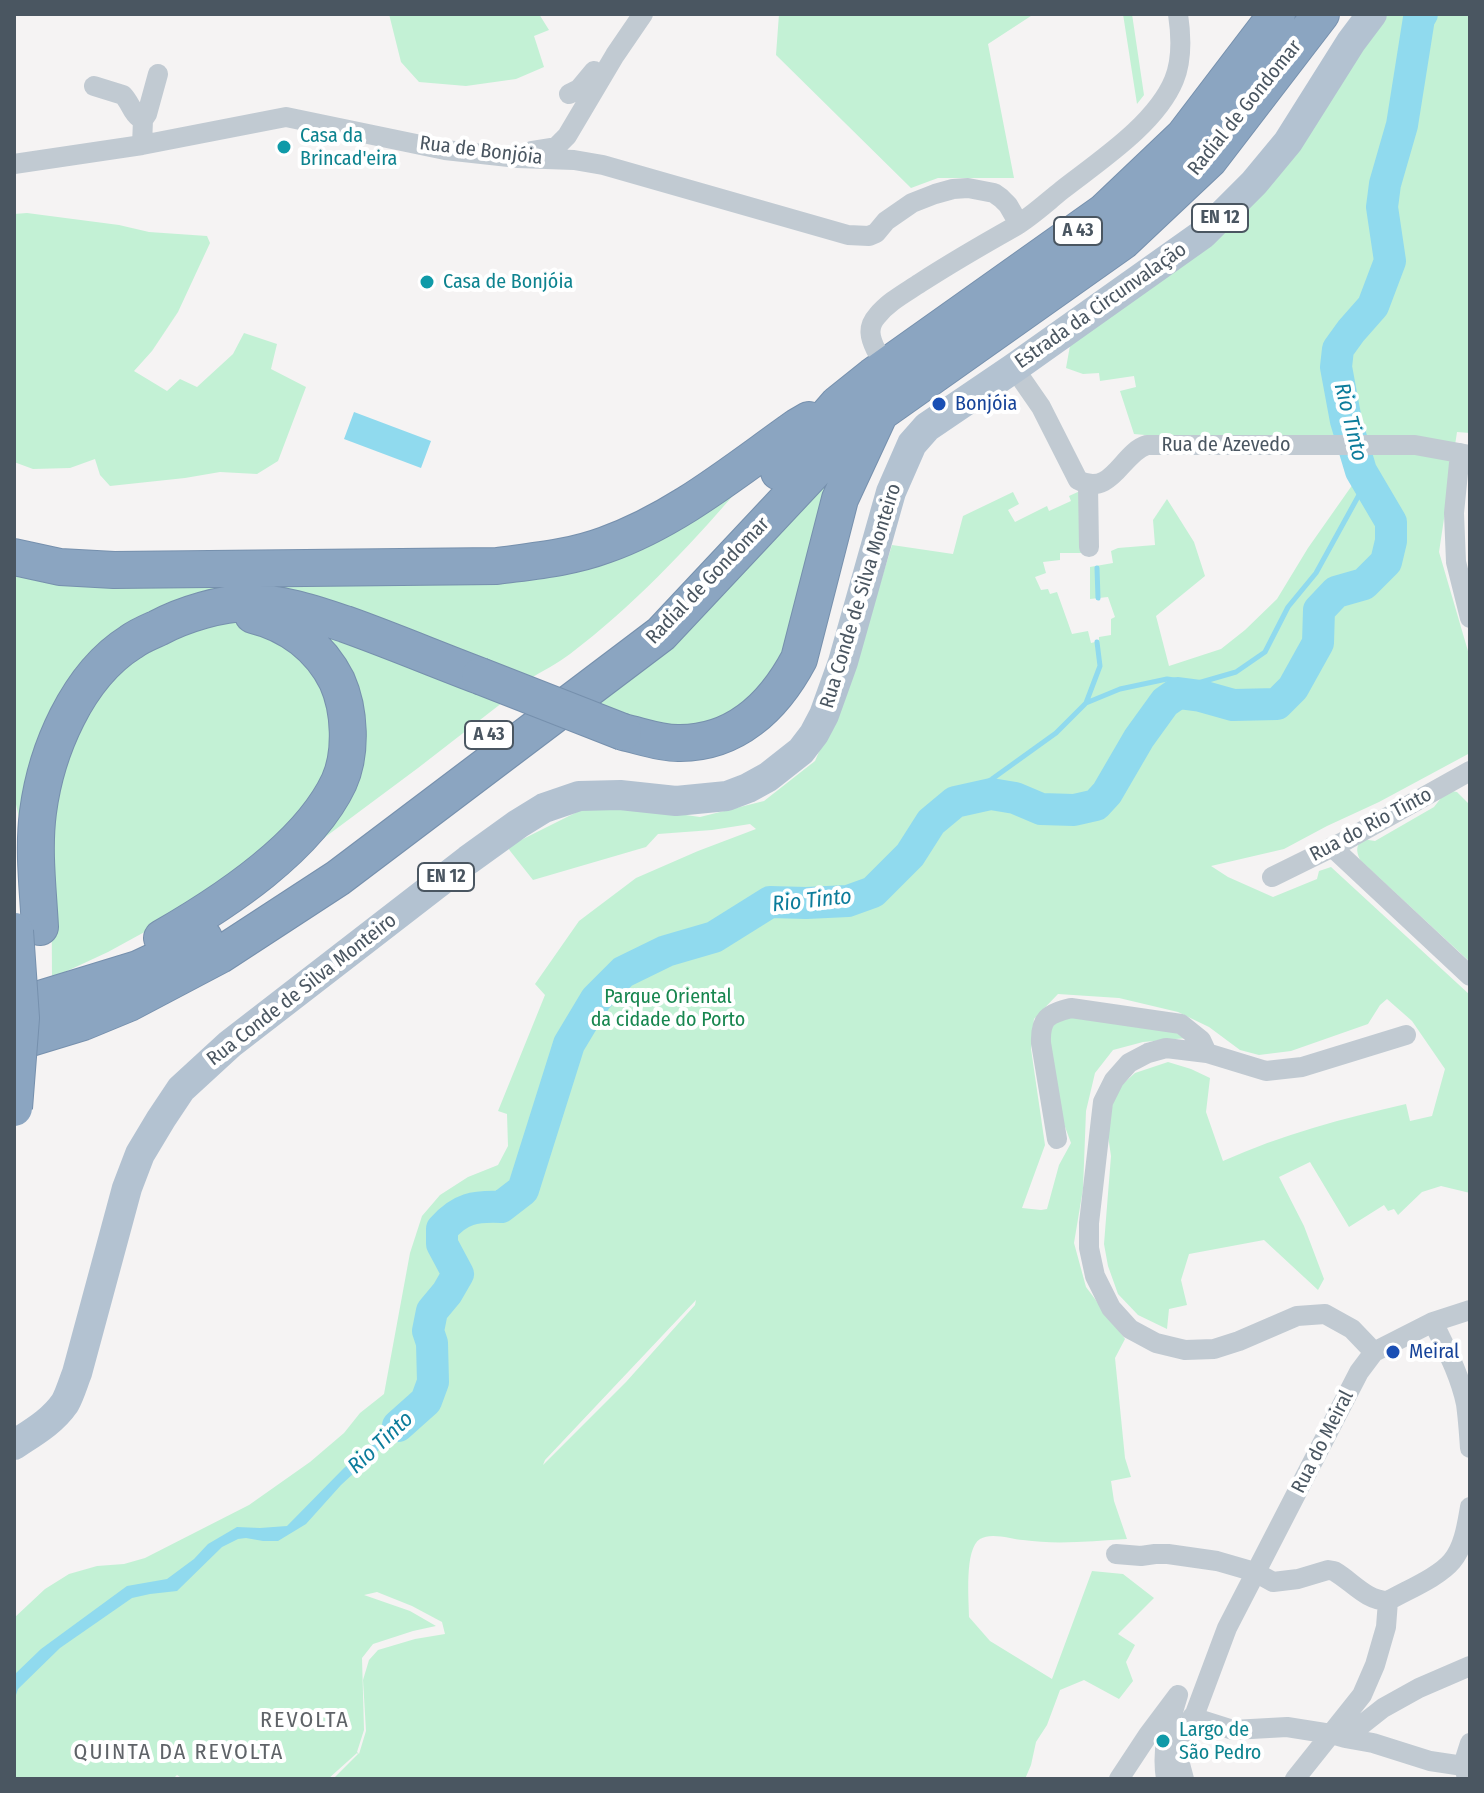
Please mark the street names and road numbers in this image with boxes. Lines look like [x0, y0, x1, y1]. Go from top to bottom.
street label: Radial de Gondomar [1183, 36, 1307, 180]
street label: Rua de Bonjóia [418, 132, 544, 170]
road number: EN 12 [1192, 204, 1248, 232]
road number: A 43 [1054, 217, 1102, 245]
street label: Estrada da Circunvalação [1011, 238, 1191, 374]
street label: Rua de Azevedo [1161, 433, 1291, 457]
street label: Rua Conde de Silva Monteiro [815, 481, 907, 711]
street label: Radial de Gondomar [641, 513, 775, 649]
road number: A 43 [465, 721, 513, 749]
street label: Rua do Rio Tinto [1306, 783, 1436, 867]
road number: EN 12 [418, 863, 474, 891]
street label: Rua Conde de Silva Monteiro [202, 909, 402, 1071]
street label: Rua do Meiral [1287, 1387, 1359, 1497]

